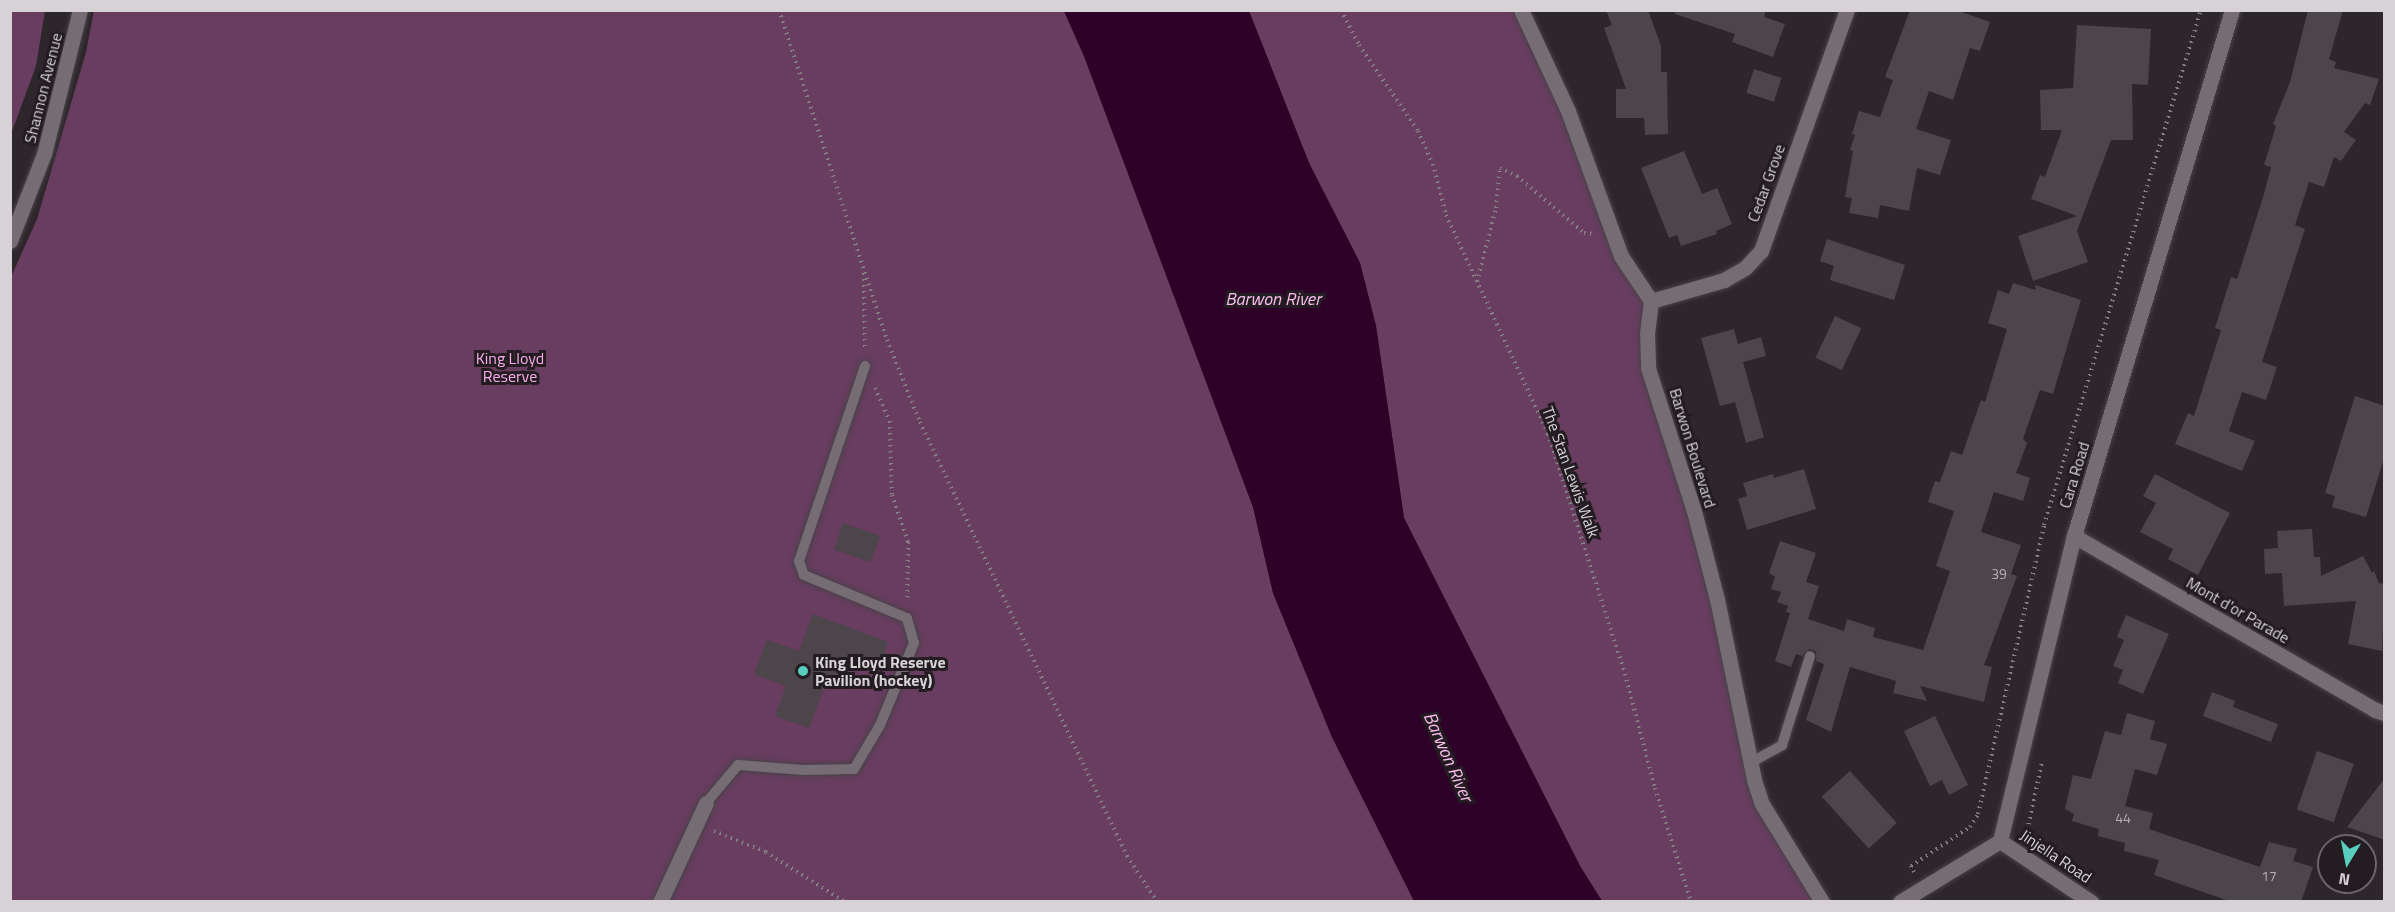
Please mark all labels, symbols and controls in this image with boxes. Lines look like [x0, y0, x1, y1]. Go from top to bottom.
street label: Shannon Avenue [20, 31, 66, 145]
street label: Cedar Grove [1743, 142, 1789, 224]
water label: Barwon River [1225, 288, 1321, 310]
park label: King Lloyd Reserve [476, 348, 544, 386]
street label: Barwon Boulevard [1666, 386, 1720, 510]
street label: The Stan Lewis Walk [1538, 404, 1604, 540]
street label: Cara Road [2055, 439, 2093, 511]
house number: 39 [1991, 566, 2007, 582]
street label: Mont d'or Parade [2183, 573, 2293, 647]
place label: King Lloyd Reserve Pavilion (hockey) [815, 652, 946, 690]
marker: King Lloyd Reserve Pavilion (hockey) [796, 664, 810, 678]
water label: Barwon River [1419, 709, 1477, 805]
house number: 44 [2115, 810, 2131, 826]
street label: Jinjella Road [2017, 825, 2095, 887]
north arrow [2317, 834, 2377, 894]
text: N [2337, 867, 2352, 893]
house number: 17 [2261, 868, 2277, 884]

